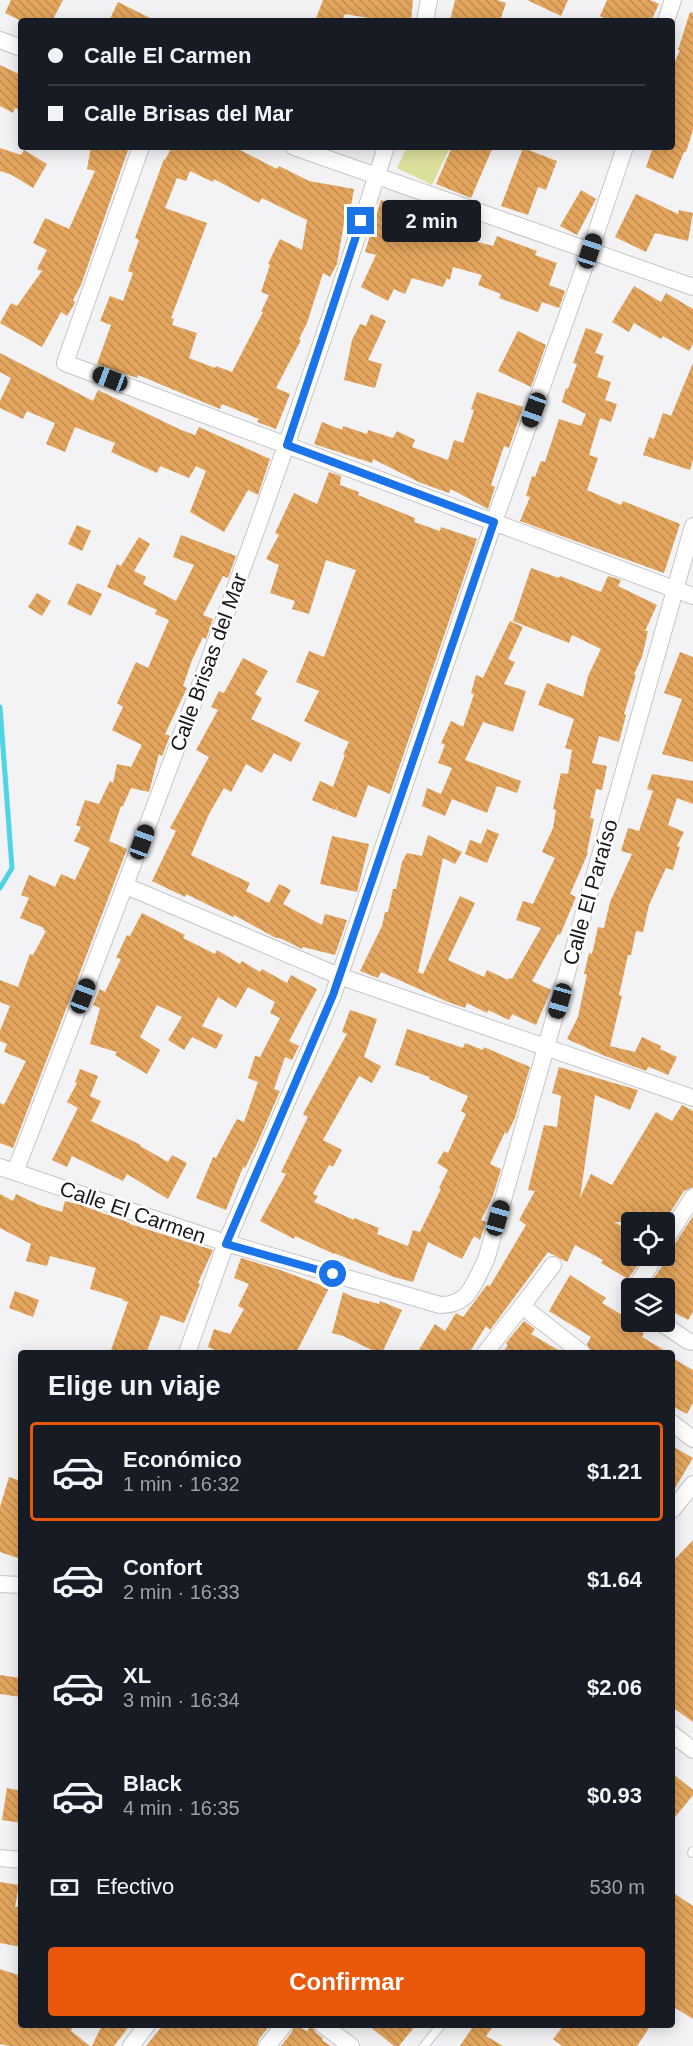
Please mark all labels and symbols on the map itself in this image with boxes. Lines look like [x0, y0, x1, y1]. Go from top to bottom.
callout: 2 min [382, 200, 481, 242]
route end [347, 207, 374, 234]
car [576, 231, 604, 271]
car [90, 364, 130, 394]
car [519, 390, 549, 430]
street label: Calle Brisas del Mar [165, 570, 251, 754]
street label: Calle El Paraíso [558, 816, 622, 968]
car [127, 822, 157, 862]
car [68, 976, 98, 1016]
car [546, 981, 574, 1021]
street label: Calle El Carmen [57, 1176, 209, 1248]
car [484, 1198, 512, 1238]
route start [319, 1260, 346, 1287]

